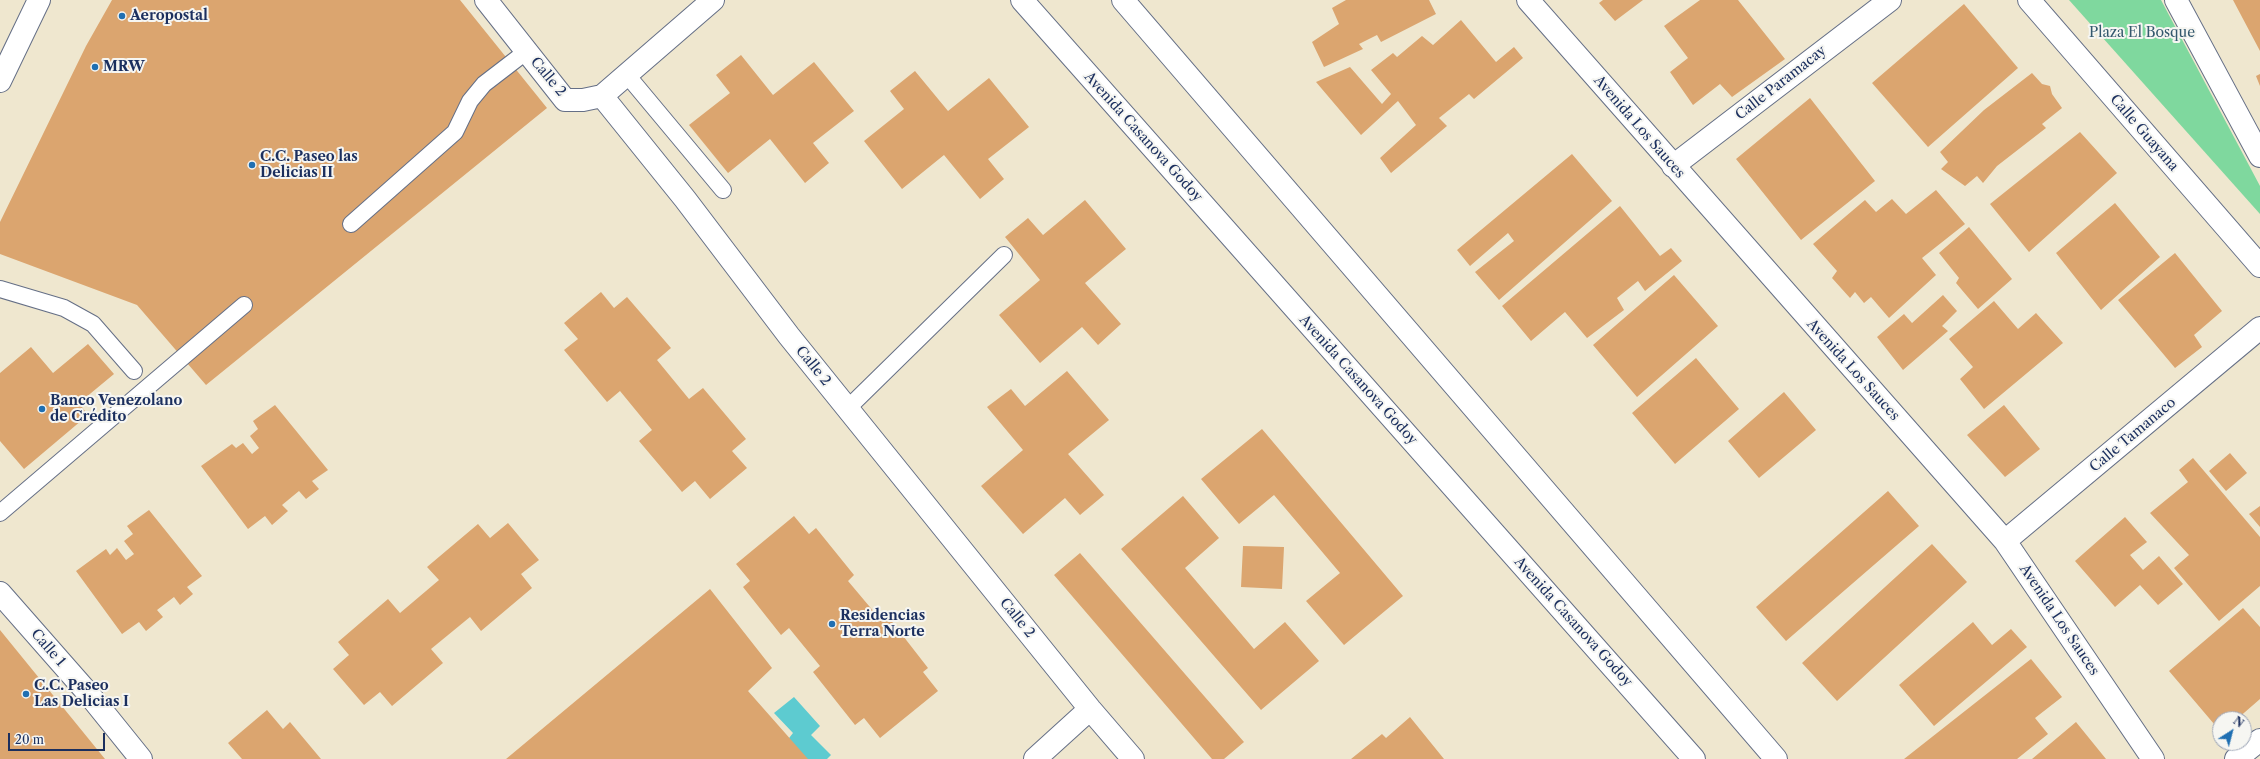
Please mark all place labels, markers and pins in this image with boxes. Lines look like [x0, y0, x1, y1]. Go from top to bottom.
place label: Aeropostal [130, 8, 208, 24]
marker: Aeropostal [117, 11, 127, 21]
place label: MRW [103, 59, 145, 75]
marker: MRW [90, 62, 100, 72]
place label: C.C. Paseo las Delicias II [260, 149, 358, 182]
marker: C.C. Paseo las Delicias II [247, 160, 257, 170]
place label: Banco Venezolano de Crédito [50, 393, 182, 426]
marker: Banco Venezolano de Crédito [37, 404, 47, 414]
place label: Residencias Terra Norte [840, 608, 925, 640]
marker: Residencias Terra Norte [827, 619, 837, 629]
place label: C.C. Paseo Las Delicias I [34, 678, 129, 710]
marker: C.C. Paseo Las Delicias I [21, 689, 31, 699]

